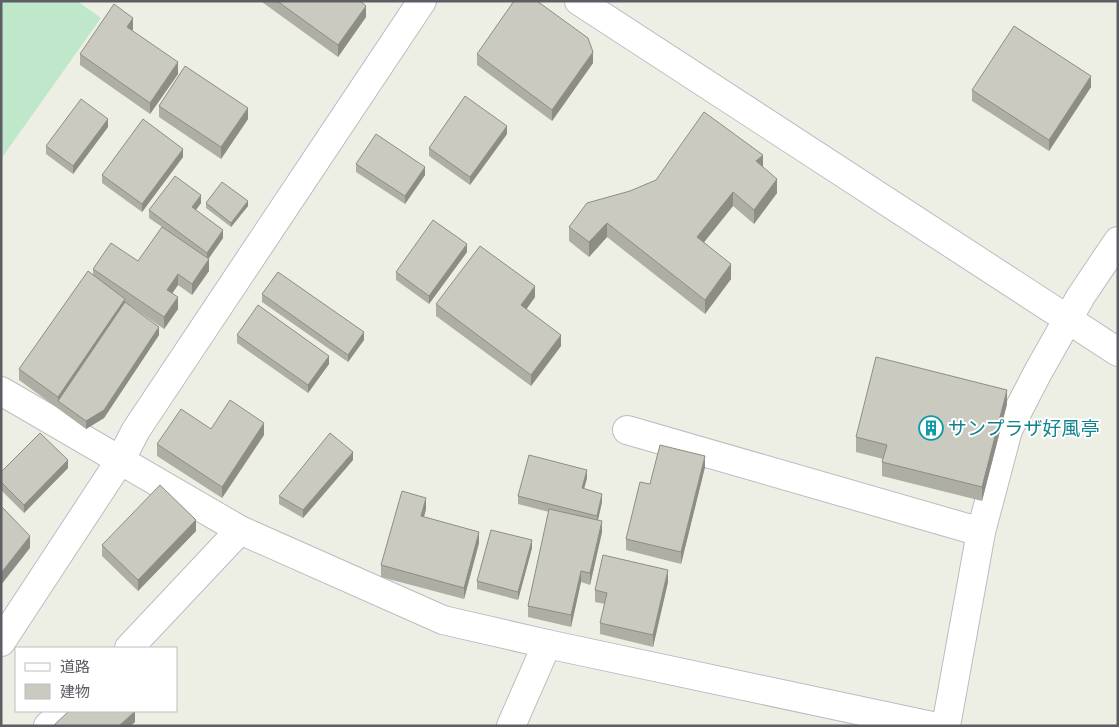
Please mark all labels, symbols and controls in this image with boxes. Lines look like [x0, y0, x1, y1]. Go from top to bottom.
building icon: サンプラザ好風亭 [918, 415, 944, 441]
place label: サンプラザ好風亭 [948, 415, 1099, 442]
legend [15, 647, 178, 712]
text: 道路 [60, 656, 90, 678]
text: 建物 [60, 681, 90, 703]

